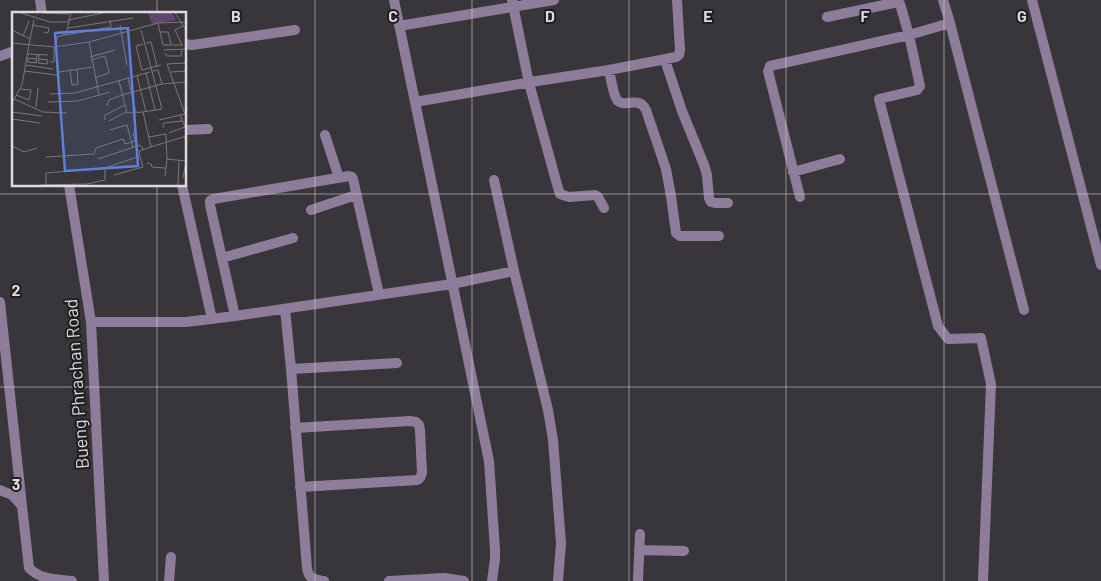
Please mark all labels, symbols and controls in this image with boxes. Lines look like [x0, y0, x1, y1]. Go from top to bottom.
text: B [231, 6, 241, 25]
text: C [388, 6, 398, 25]
text: D [545, 6, 555, 25]
text: E [703, 6, 713, 25]
text: F [861, 6, 870, 25]
text: G [1017, 6, 1027, 25]
inset map [12, 12, 186, 186]
text: 2 [12, 280, 21, 299]
street label: Bueng Phrachan Road [59, 298, 93, 470]
text: 3 [12, 474, 20, 493]

